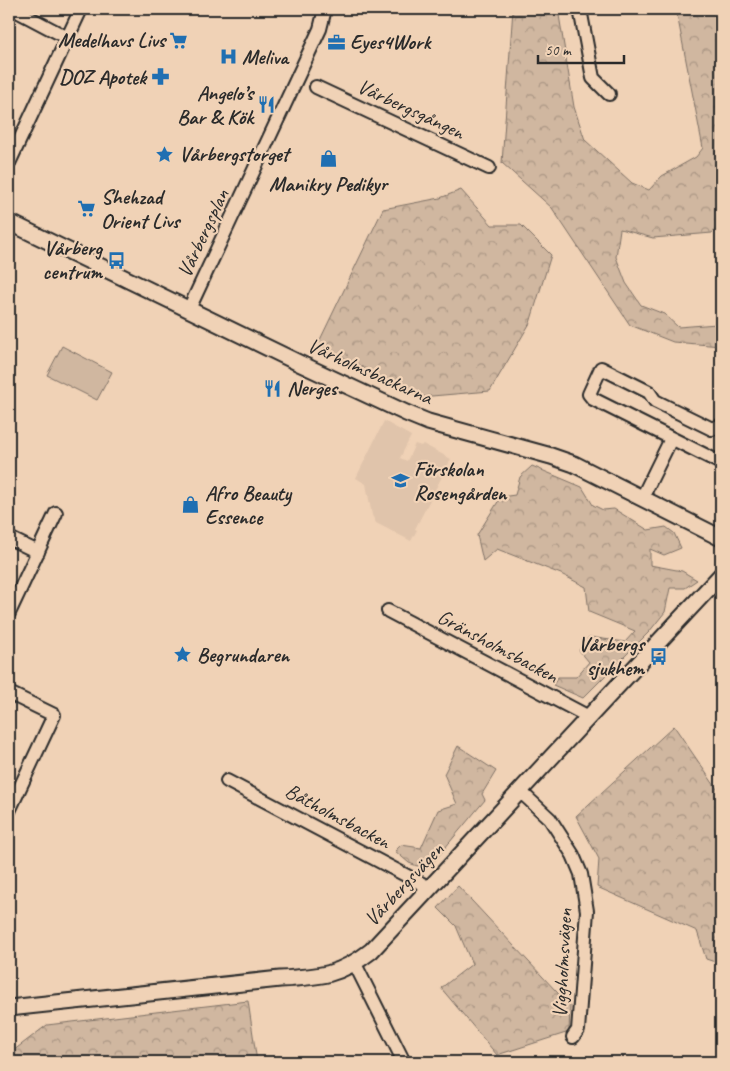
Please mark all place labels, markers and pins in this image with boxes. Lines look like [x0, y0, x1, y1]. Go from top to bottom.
place label: Medelhavs Livs [58, 27, 168, 53]
place label: Eyes4Work [350, 29, 432, 55]
supermarket icon: Medelhavs Livs [169, 30, 189, 50]
office icon: Eyes4Work [326, 32, 346, 52]
place label: Meliva [242, 44, 290, 70]
hospital icon: Meliva [218, 47, 238, 67]
place label: DOZ Apotek [59, 64, 148, 90]
pharmacy icon: DOZ Apotek [150, 67, 170, 87]
place label: Angelo’s Bar & Kök [177, 80, 256, 130]
restaurant icon: Angelo’s Bar & Kök [257, 95, 277, 115]
place label: Vårbergstorget [179, 141, 292, 167]
place icon: Vårbergstorget [155, 144, 175, 164]
shop icon: Manikry Pedikyr [318, 149, 338, 169]
place label: Manikry Pedikyr [269, 171, 389, 197]
place label: Shehzad Orient Livs [101, 184, 182, 234]
supermarket icon: Shehzad Orient Livs [77, 199, 97, 219]
place label: Vårberg centrum [43, 235, 103, 285]
bus stop icon: Vårberg centrum [106, 250, 126, 270]
place label: Nerges [287, 375, 339, 401]
restaurant icon: Nerges [263, 378, 283, 398]
place label: Förskolan Rosengården [414, 456, 508, 506]
school or university icon: Förskolan Rosengården [390, 471, 410, 491]
place label: Afro Beauty Essence [205, 480, 293, 530]
shop icon: Afro Beauty Essence [181, 495, 201, 515]
place label: Vårbergs sjukhem [578, 631, 647, 681]
place label: Begrundaren [197, 642, 290, 668]
place icon: Begrundaren [173, 645, 193, 665]
bus stop icon: Vårbergs sjukhem [648, 646, 668, 666]

